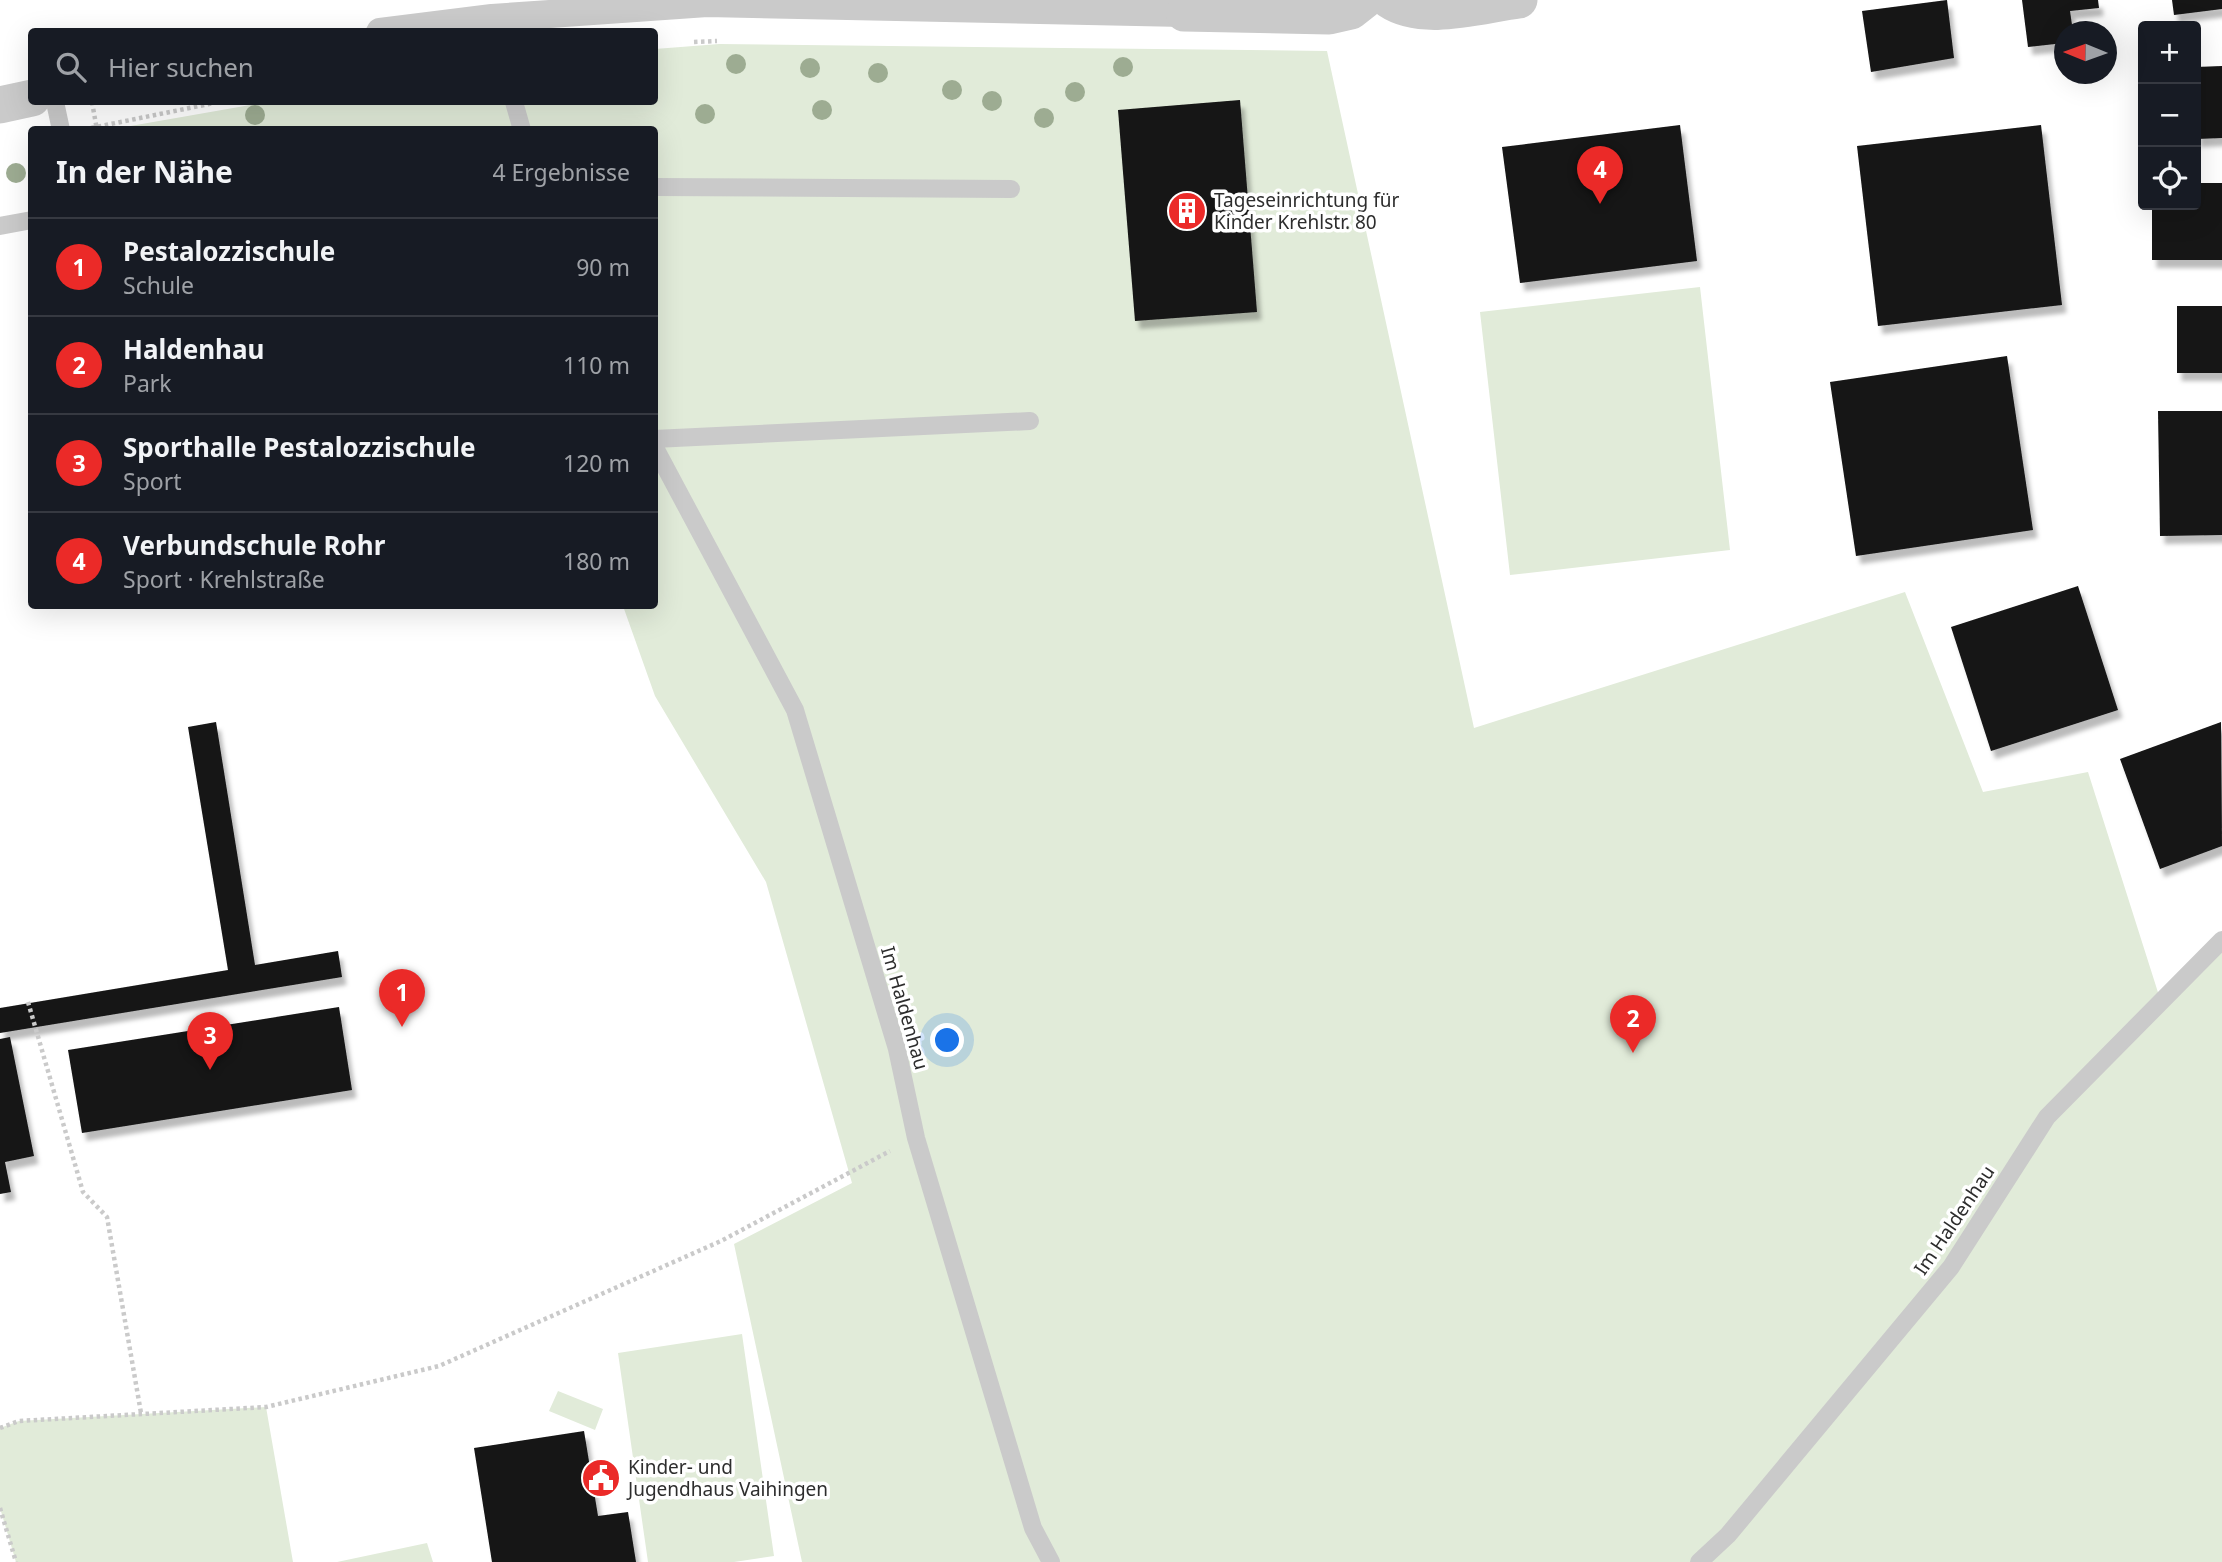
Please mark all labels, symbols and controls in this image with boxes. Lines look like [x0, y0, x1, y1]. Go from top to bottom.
north arrow [2054, 21, 2117, 84]
map controls [2138, 21, 2201, 210]
button: + [2138, 21, 2201, 84]
search box [28, 28, 658, 105]
icon: search [52, 48, 90, 86]
text: Hier suchen [108, 49, 254, 85]
button: − [2138, 84, 2201, 147]
pin: 4 [1577, 146, 1623, 204]
button: locate [2138, 147, 2201, 210]
text: In der Nähe [56, 151, 233, 192]
text: 4 Ergebnisse [492, 156, 630, 188]
place label: Tageseinrichtung für Kinder Krehlstr. 80 [1214, 187, 1399, 235]
building icon: Tageseinrichtung für Kinder Krehlstr. 80 [1166, 190, 1208, 232]
text: Pestalozzischule [123, 233, 335, 269]
text: 1 [72, 251, 86, 283]
text: 90 m [576, 251, 630, 283]
text: Schule [123, 269, 194, 301]
text: Haldenhau [123, 331, 264, 367]
text: 2 [72, 349, 86, 381]
text: 110 m [563, 349, 630, 381]
text: Park [123, 367, 172, 399]
text: Sporthalle Pestalozzischule [123, 429, 475, 465]
text: 3 [72, 447, 86, 479]
text: 120 m [563, 447, 630, 479]
text: Sport [123, 465, 182, 497]
text: Verbundschule Rohr [123, 527, 385, 563]
text: 4 [72, 545, 86, 577]
text: 180 m [563, 545, 630, 577]
text: Sport · Krehlstraße [123, 563, 325, 595]
street label: Im Haldenhau [875, 943, 935, 1073]
pin: 1 [379, 969, 425, 1027]
pin: 2 [1610, 995, 1656, 1053]
pin: 3 [187, 1012, 233, 1070]
your location [930, 1023, 964, 1057]
street label: Im Haldenhau [1908, 1160, 2000, 1280]
place label: Kinder- und Jugendhaus Vaihingen [626, 1454, 828, 1502]
public building icon: Kinder- und Jugendhaus Vaihingen [580, 1457, 622, 1499]

